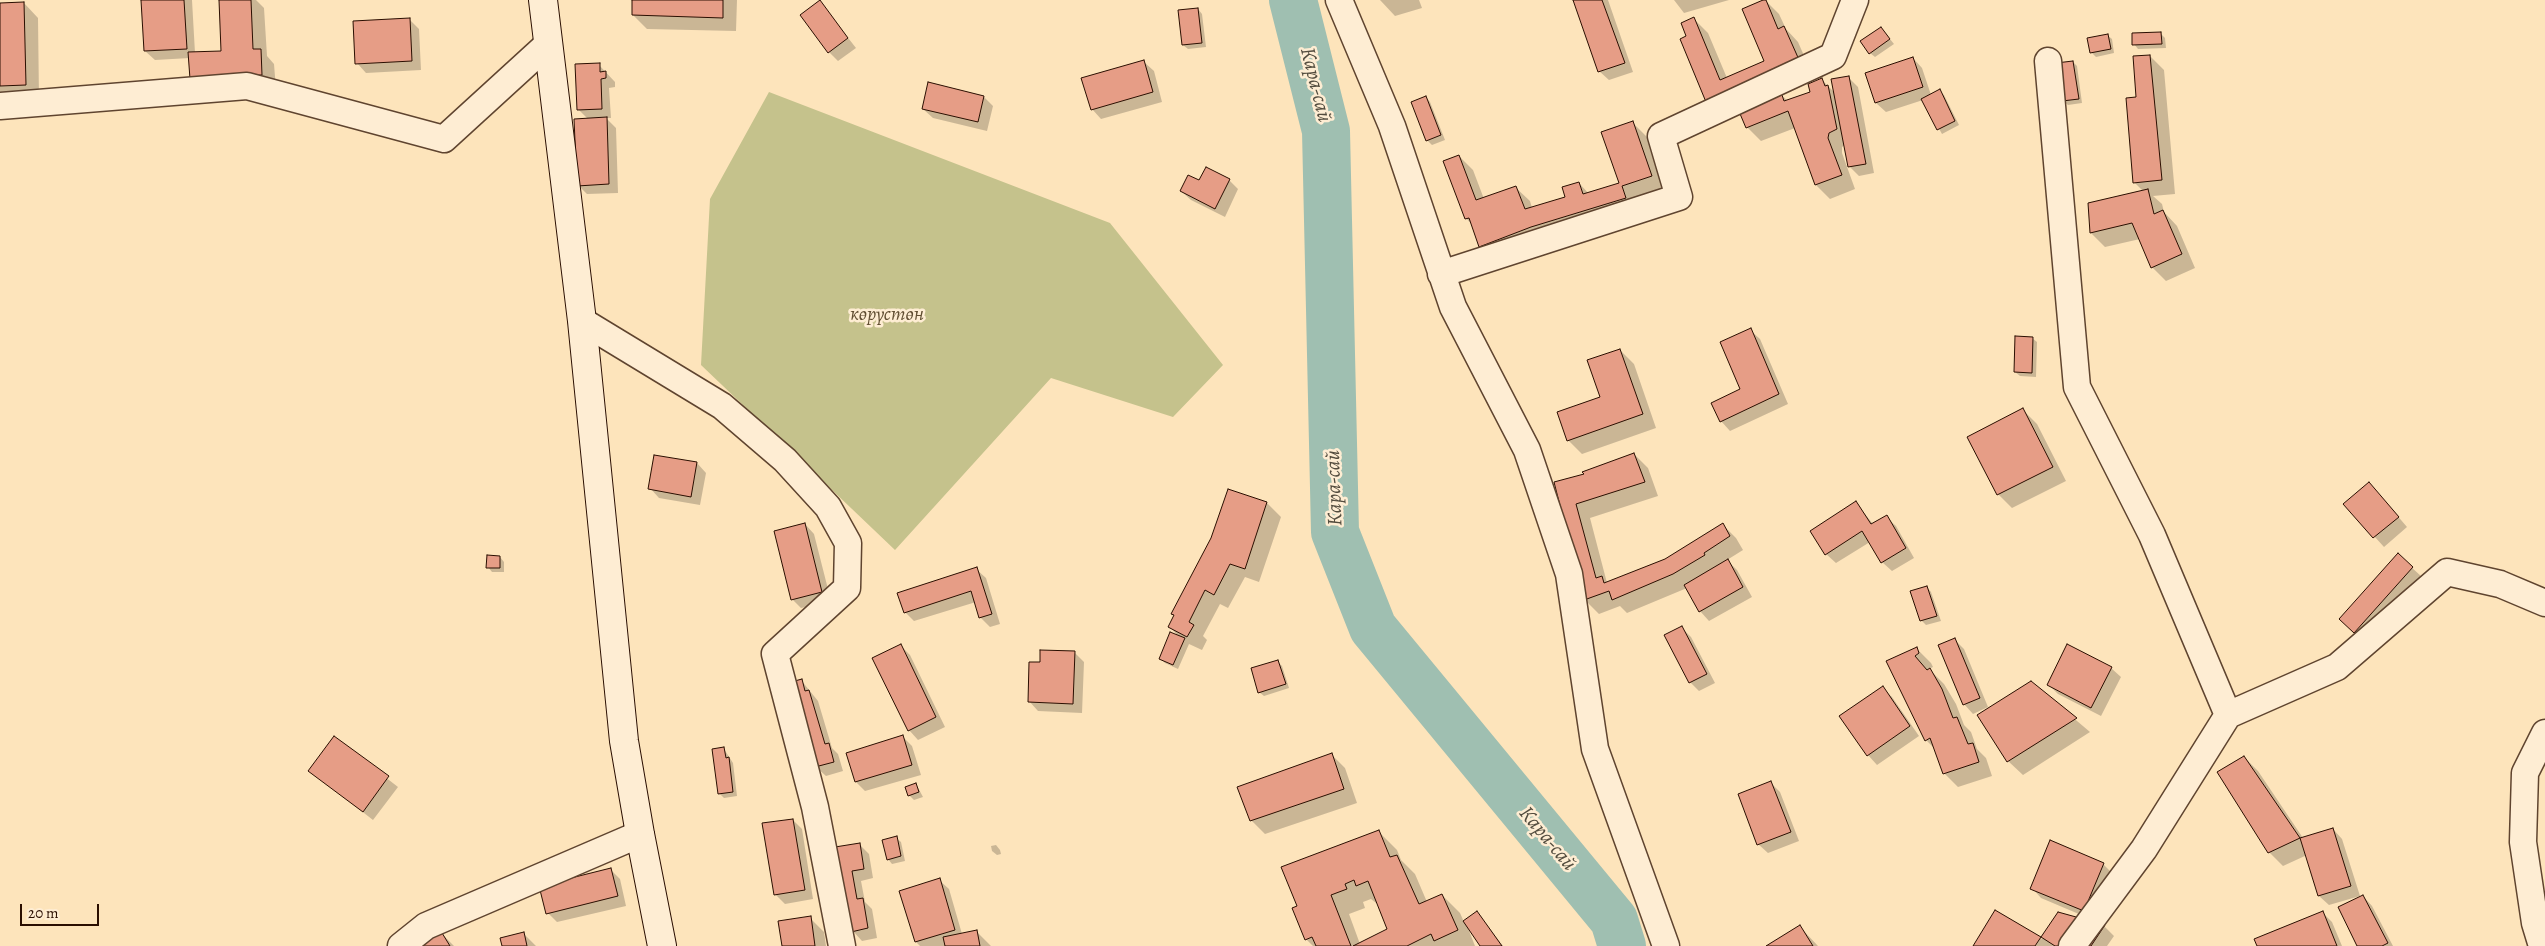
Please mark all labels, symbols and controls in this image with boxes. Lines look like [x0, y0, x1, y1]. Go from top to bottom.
water label: Кара-сай [1294, 45, 1336, 125]
park label: көрүстөн [850, 303, 924, 327]
water label: Кара-сай [1321, 450, 1349, 526]
water label: Кара-сай [1513, 802, 1581, 876]
scale bar [22, 894, 101, 926]
text: 20 m [28, 903, 59, 923]

